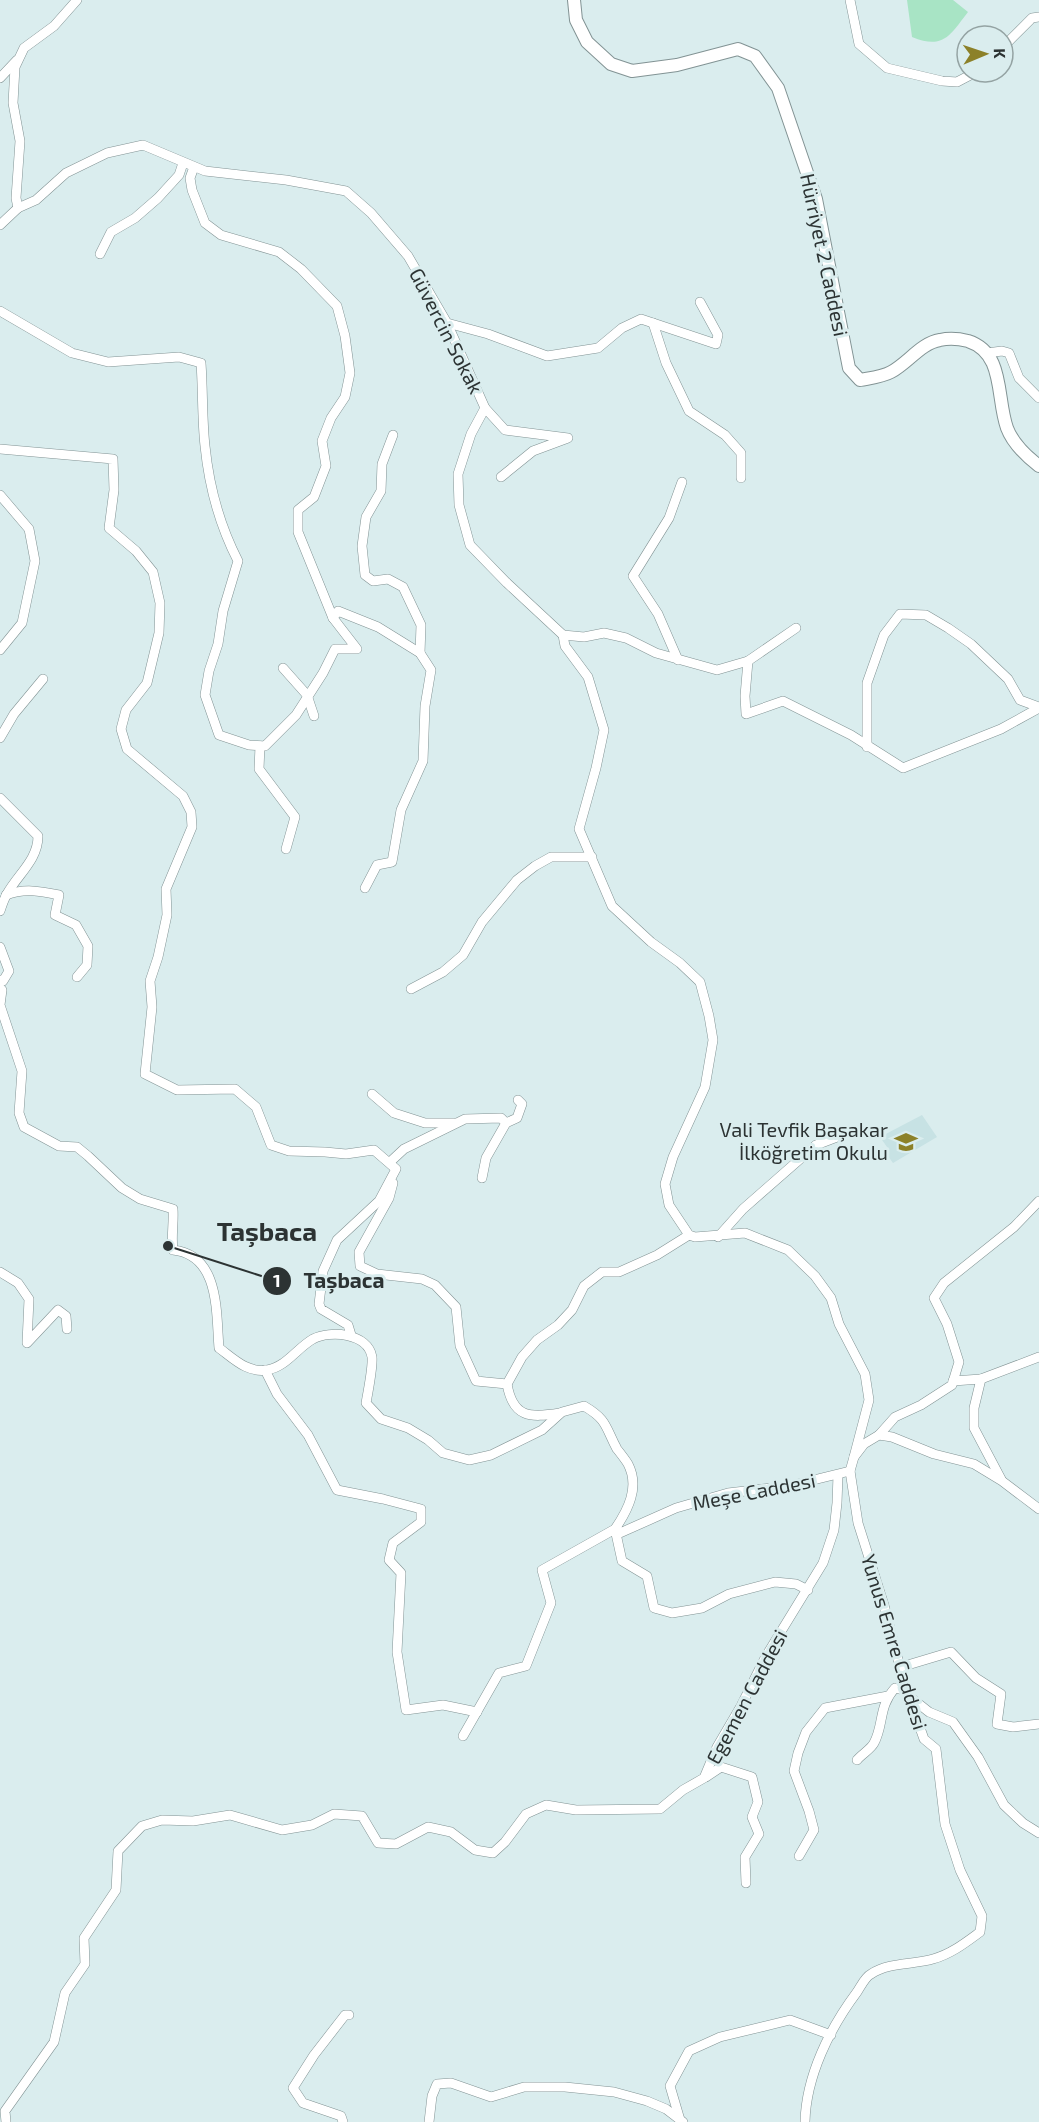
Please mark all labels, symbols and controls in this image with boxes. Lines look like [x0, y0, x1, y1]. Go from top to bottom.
north arrow [955, 24, 1015, 84]
text: K [991, 48, 1010, 60]
street label: Hürriyet 2 Caddesi [796, 171, 854, 338]
street label: Güvercin Sokak [405, 264, 489, 397]
place label: Vali Tevfik Başakar İlköğretim Okulu [720, 1117, 888, 1164]
school or university icon: Vali Tevfik Başakar İlköğretim Okulu [893, 1129, 919, 1155]
district label: Taşbaca [217, 1215, 317, 1248]
callout: Taşbaca [262, 1262, 397, 1301]
text: Taşbaca [303, 1267, 385, 1294]
text: 1 [273, 1269, 281, 1291]
street label: Meşe Caddesi [690, 1467, 818, 1516]
street label: Yunus Emre Caddesi [857, 1551, 933, 1732]
street label: Egemen Caddesi [701, 1625, 792, 1768]

